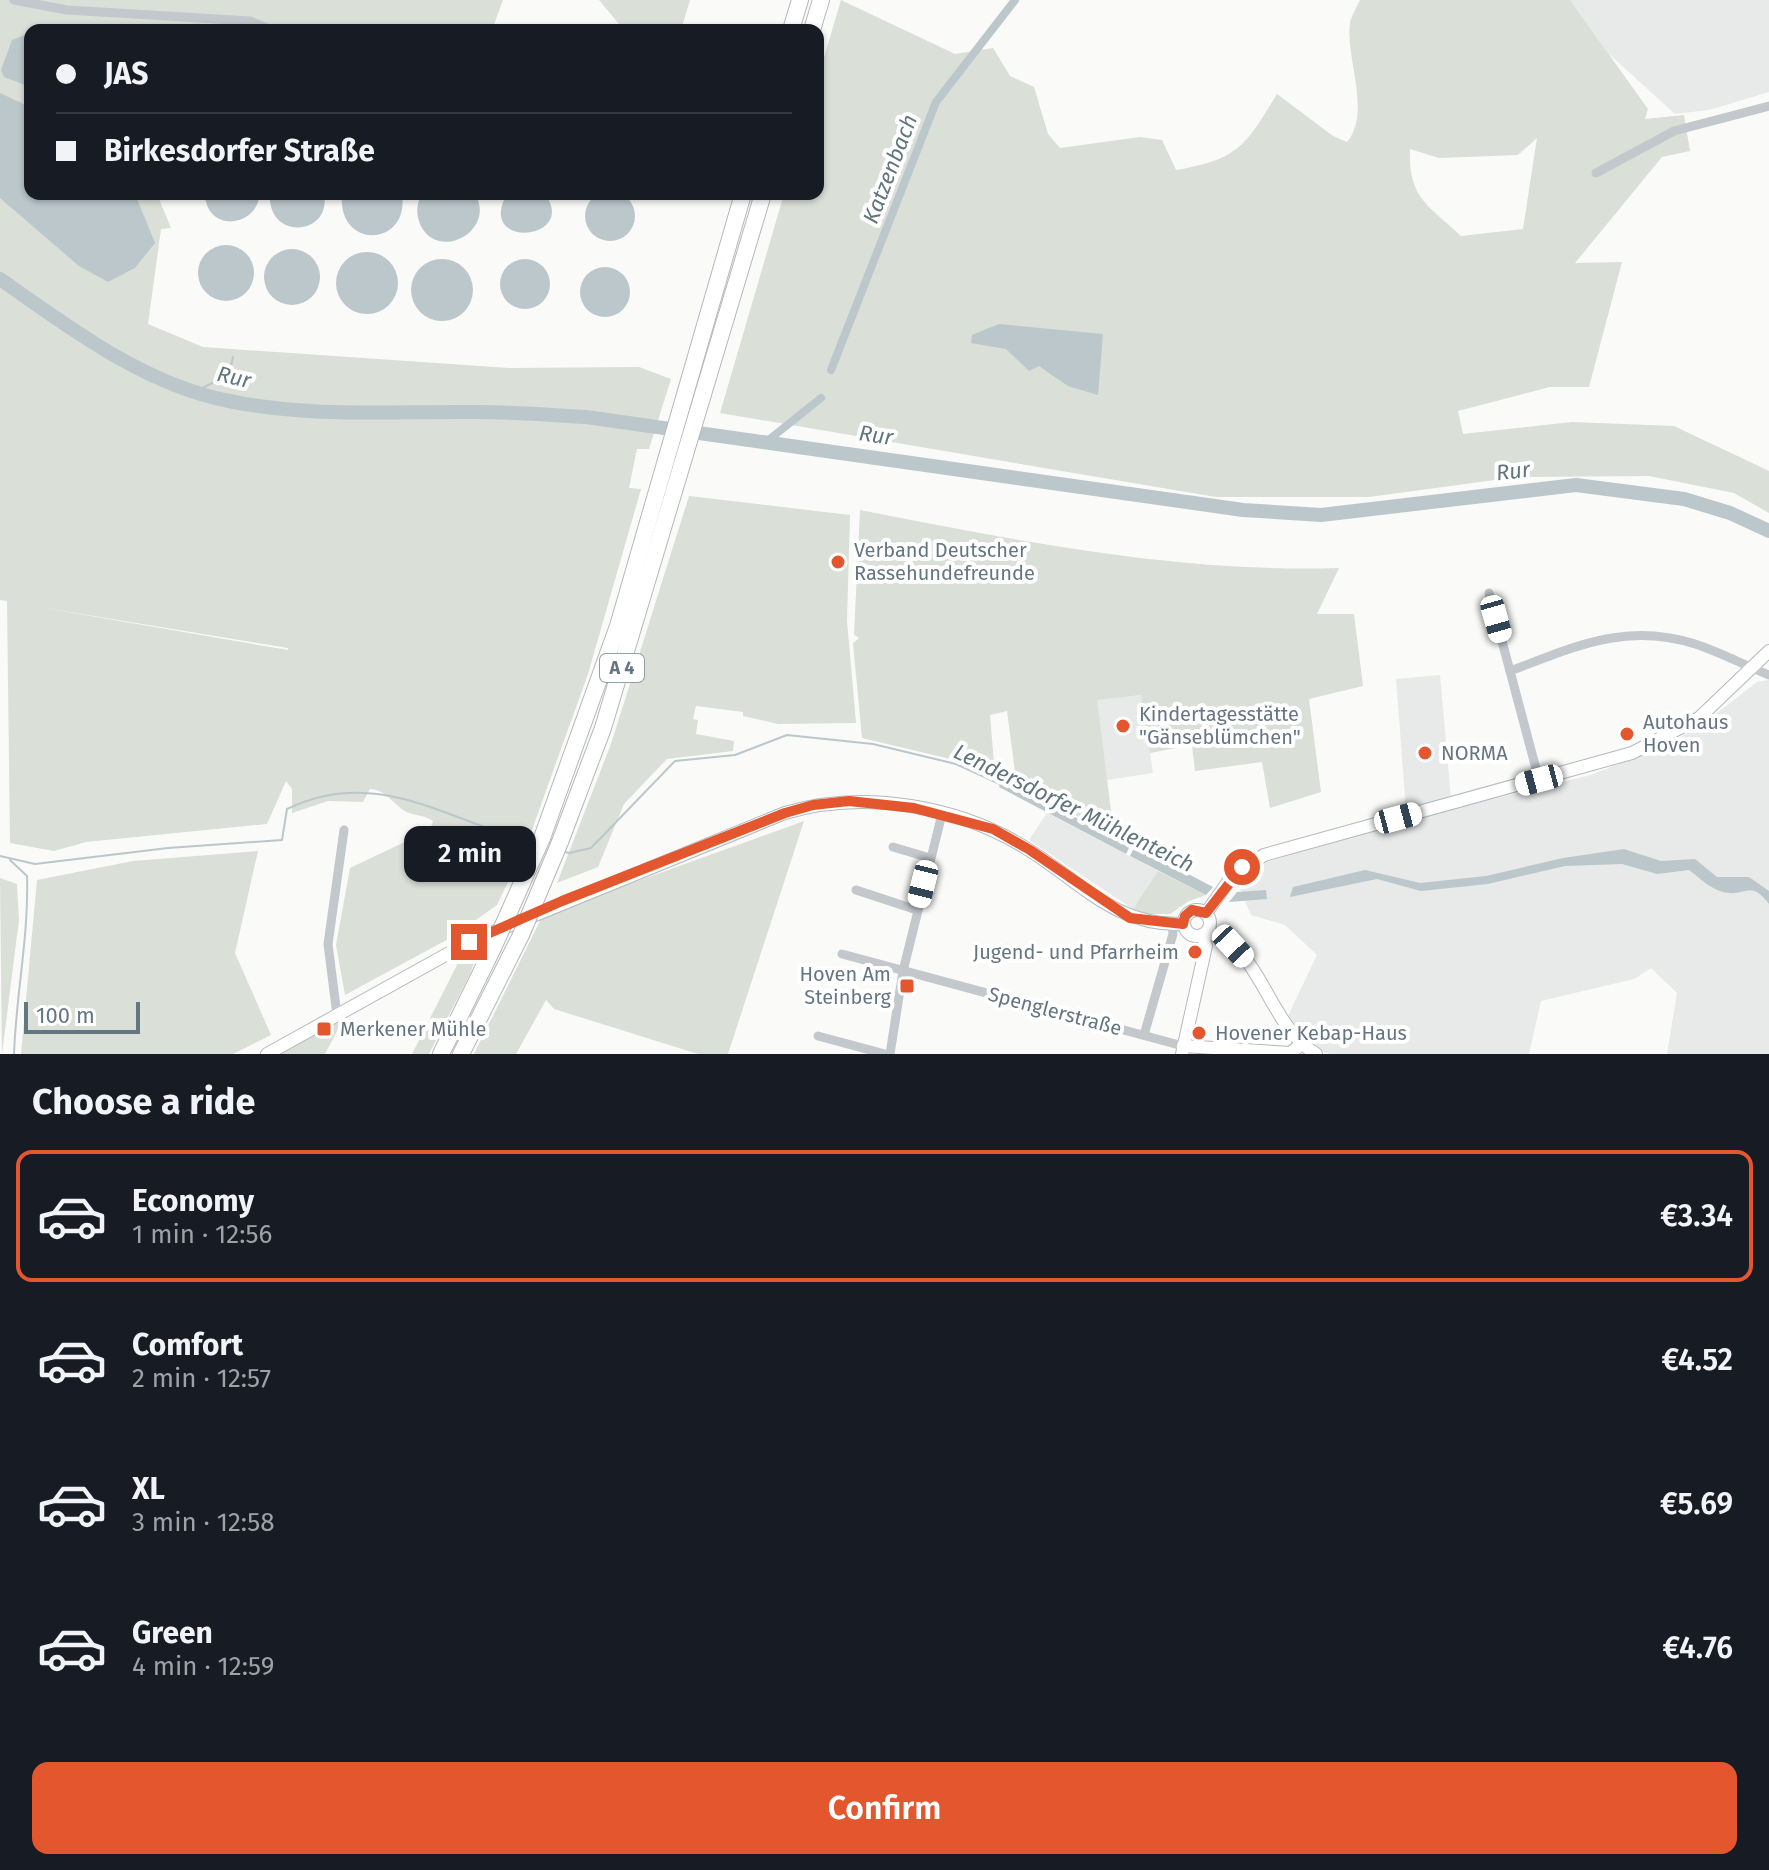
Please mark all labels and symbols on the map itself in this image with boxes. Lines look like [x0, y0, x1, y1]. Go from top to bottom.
water label: Katzenbach [857, 111, 923, 227]
water label: Rur [214, 360, 254, 394]
water label: Rur [857, 419, 895, 451]
water label: Rur [1494, 455, 1532, 486]
place label: Verband Deutscher Rassehundefreunde [854, 538, 1035, 585]
marker: Verband Deutscher Rassehundefreunde [829, 553, 847, 571]
car [1478, 593, 1514, 645]
road number: A 4 [600, 654, 644, 682]
place label: Kindertagesstätte "Gänseblümchen" [1139, 702, 1301, 749]
place label: Autohaus Hoven [1643, 710, 1728, 757]
marker: Kindertagesstätte "Gänseblümchen" [1114, 717, 1132, 735]
marker: Autohaus Hoven [1618, 725, 1636, 743]
water label: Lendersdorfer Mühlenteich [949, 738, 1199, 878]
place label: NORMA [1441, 741, 1508, 765]
marker: NORMA [1416, 744, 1434, 762]
car [1513, 762, 1565, 798]
car [1372, 800, 1424, 836]
callout: 2 min [403, 826, 535, 882]
route start [1224, 849, 1260, 885]
car [906, 858, 940, 910]
car [1208, 920, 1258, 972]
route end [451, 924, 487, 960]
place label: Jugend- und Pfarrheim [973, 940, 1179, 964]
marker: Jugend- und Pfarrheim [1186, 943, 1204, 961]
place label: Hoven Am Steinberg [800, 962, 892, 1009]
marker: Hoven Am Steinberg [898, 977, 916, 995]
street label: Spenglerstraße [986, 982, 1124, 1040]
scale bar [24, 998, 140, 1034]
place label: Merkener Mühle [340, 1017, 486, 1041]
marker: Merkener Mühle [315, 1020, 333, 1038]
place label: Hovener Kebap-Haus [1215, 1021, 1407, 1045]
marker: Hovener Kebap-Haus [1190, 1024, 1208, 1042]

